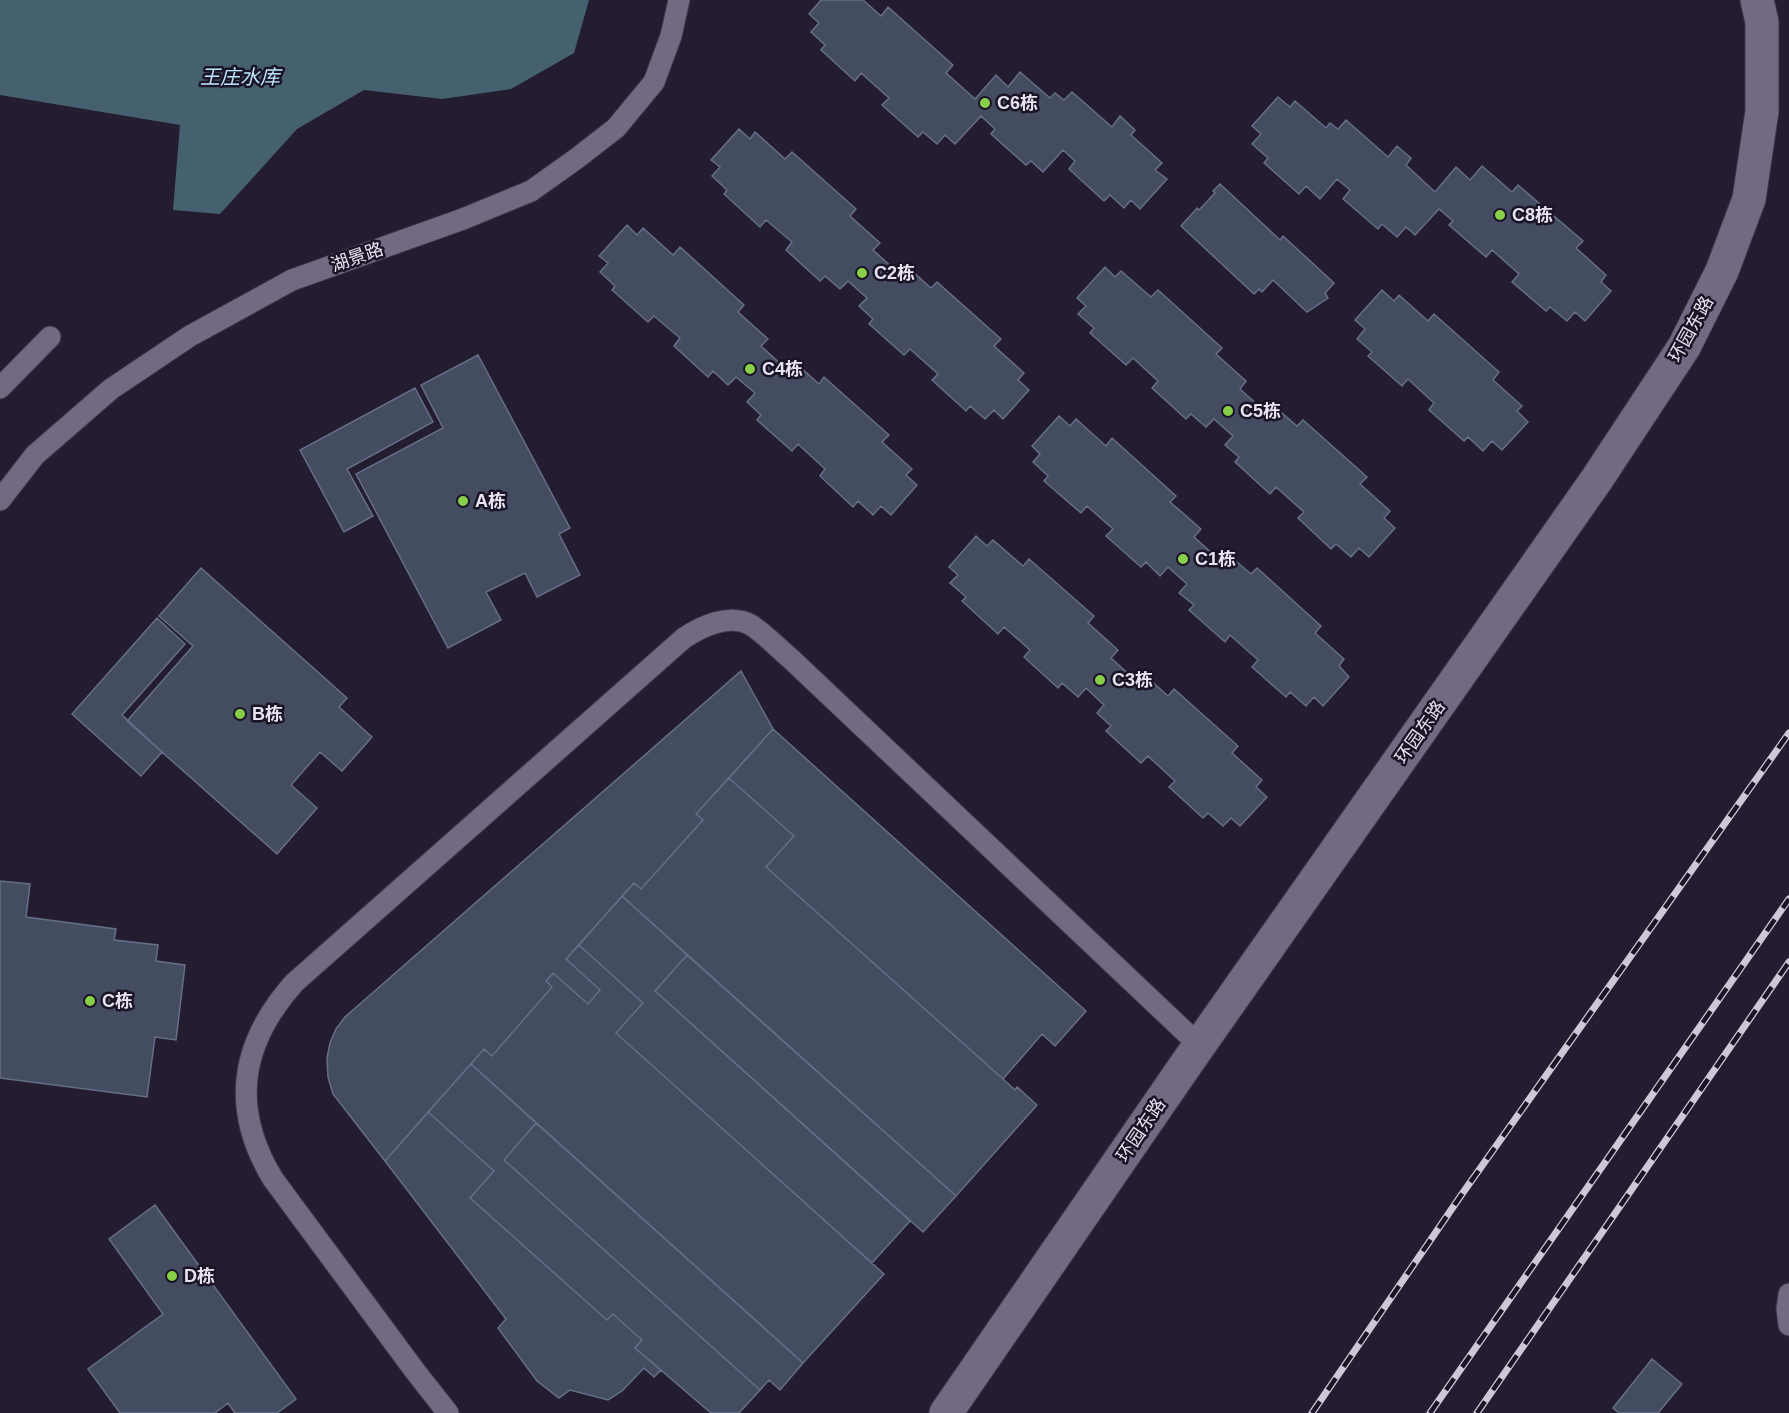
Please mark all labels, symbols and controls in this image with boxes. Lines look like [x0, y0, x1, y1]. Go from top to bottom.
water label: 王庄水库 [200, 66, 283, 88]
place label: C6栋 [997, 93, 1038, 113]
marker: C6栋 [978, 96, 992, 110]
place label: C8栋 [1512, 205, 1553, 225]
marker: C8栋 [1493, 208, 1507, 222]
street label: 湖景路 [328, 239, 386, 275]
place label: C2栋 [874, 263, 915, 283]
marker: C2栋 [855, 266, 869, 280]
street label: 环园东路 [1665, 293, 1717, 365]
place label: C4栋 [762, 359, 803, 379]
marker: C4栋 [743, 362, 757, 376]
place label: C5栋 [1240, 401, 1281, 421]
marker: C5栋 [1221, 404, 1235, 418]
place label: A栋 [475, 491, 506, 511]
marker: A栋 [456, 494, 470, 508]
place label: C1栋 [1195, 549, 1236, 569]
marker: C1栋 [1176, 552, 1190, 566]
place label: C3栋 [1112, 670, 1153, 690]
marker: C3栋 [1093, 673, 1107, 687]
street label: 环园东路 [1391, 697, 1449, 767]
place label: B栋 [252, 704, 283, 724]
marker: B栋 [233, 707, 247, 721]
place label: C栋 [102, 991, 133, 1011]
marker: C栋 [83, 994, 97, 1008]
street label: 环园东路 [1113, 1095, 1169, 1165]
place label: D栋 [184, 1266, 215, 1286]
marker: D栋 [165, 1269, 179, 1283]

